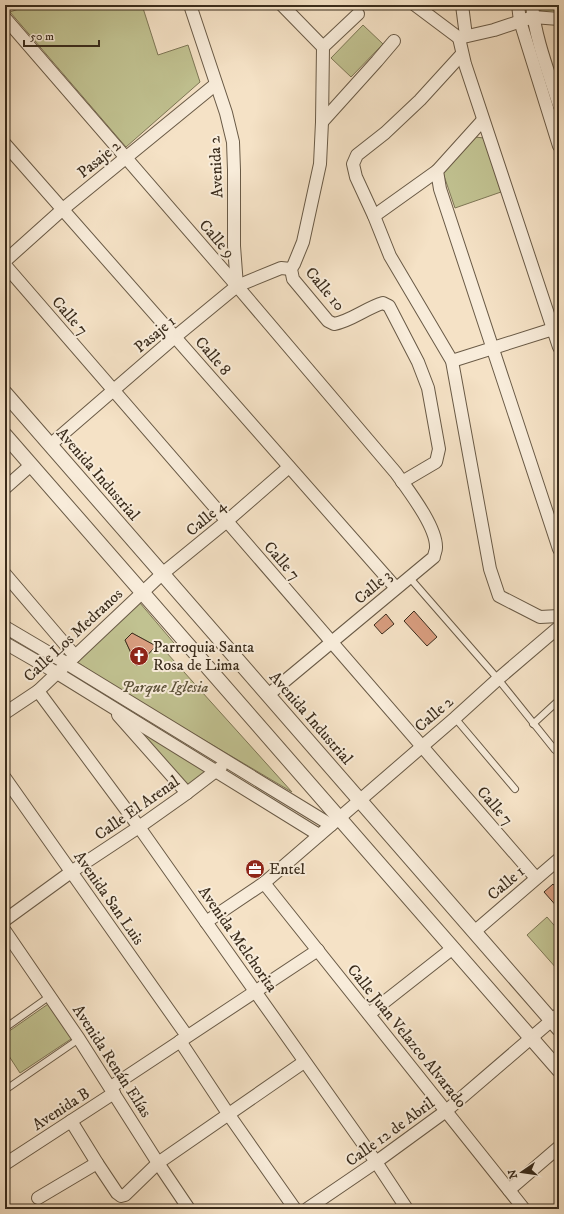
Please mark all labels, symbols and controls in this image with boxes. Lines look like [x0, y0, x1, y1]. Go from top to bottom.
scale bar [24, 22, 99, 48]
text: 50 m [30, 29, 54, 44]
street label: Pasaje 2 [73, 135, 125, 183]
street label: Avenida 2 [204, 135, 228, 199]
street label: Calle 9 [195, 215, 239, 263]
street label: Calle 10 [301, 263, 349, 315]
street label: Calle 7 [48, 292, 92, 340]
street label: Pasaje 1 [130, 311, 180, 357]
street label: Calle 8 [191, 332, 235, 380]
street label: Avenida Industrial [52, 423, 144, 525]
street label: Calle 4 [182, 495, 231, 541]
street label: Calle 7 [260, 537, 304, 585]
street label: Calle 3 [350, 565, 396, 608]
street label: Calle Los Medranos [19, 584, 127, 686]
place label: Parroquia Santa Rosa de Lima [153, 637, 254, 675]
church icon: Parroquia Santa Rosa de Lima [128, 645, 150, 667]
street label: Avenida Industrial [265, 667, 357, 769]
park label: Parque Iglesia [122, 677, 208, 697]
street label: Calle 2 [410, 692, 458, 736]
street label: Calle El Arenal [91, 771, 184, 845]
street label: Calle 7 [473, 782, 517, 830]
street label: Avenida San Luis [69, 847, 149, 949]
office icon: Entel [244, 858, 266, 880]
place label: Entel [269, 859, 305, 879]
street label: Calle 1 [483, 861, 529, 905]
street label: Avenida Melchorita [194, 882, 282, 996]
street label: Calle Juan Velazco Alvarado [343, 960, 471, 1112]
street label: Avenida Renán Elías [68, 1001, 156, 1121]
street label: Avenida B [29, 1083, 93, 1135]
street label: Calle 12 de Abril [342, 1093, 438, 1171]
north arrow [502, 1152, 542, 1192]
text: N [505, 1168, 521, 1180]

